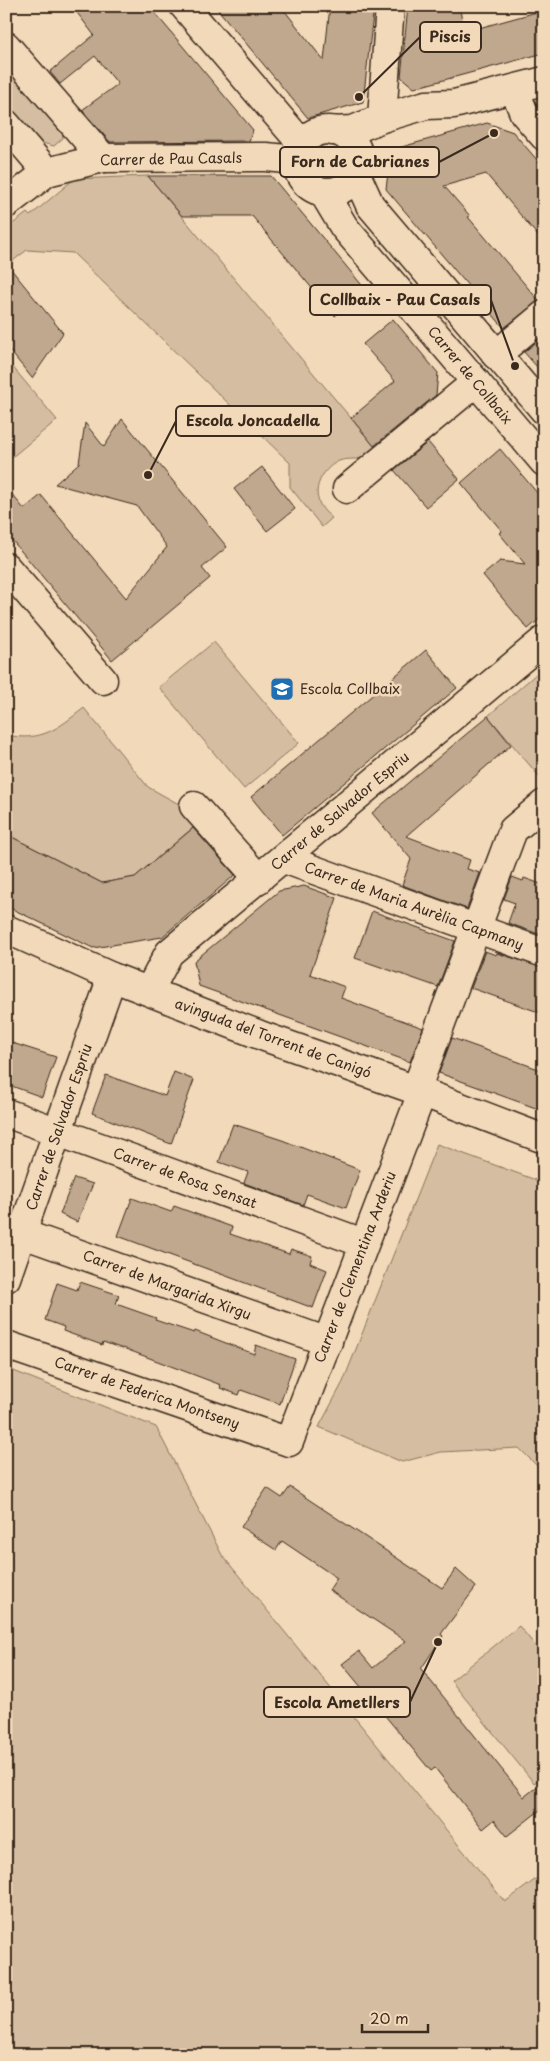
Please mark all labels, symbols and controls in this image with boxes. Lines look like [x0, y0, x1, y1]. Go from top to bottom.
callout: Piscis [420, 22, 481, 52]
text: Piscis [429, 24, 471, 47]
street label: Carrer de Pau Casals [100, 147, 242, 170]
callout: Forn de Cabrianes [280, 147, 439, 177]
text: Forn de Cabrianes [291, 149, 429, 172]
callout: Collbaix - Pau Casals [310, 285, 491, 315]
text: Collbaix - Pau Casals [320, 287, 480, 310]
street label: Carrer de Collbaix [423, 321, 518, 428]
callout: Escola Joncadella [176, 406, 331, 436]
text: Escola Joncadella [186, 408, 320, 431]
school or university icon: Escola Collbaix [269, 676, 295, 702]
place label: Escola Collbaix [300, 678, 400, 699]
street label: Carrer de Salvador Espriu [266, 746, 414, 875]
street label: Carrer de Maria Aurèlia Capmany [302, 856, 527, 955]
street label: avinguda del Torrent de Canigó [172, 992, 374, 1083]
street label: Carrer de Salvador Espriu [20, 1041, 97, 1213]
street label: Carrer de Rosa Sensat [110, 1142, 260, 1213]
street label: Carrer de Clementina Arderiu [308, 1168, 401, 1366]
street label: Carrer de Margarida Xirgu [80, 1244, 254, 1325]
street label: Carrer de Federica Montseny [52, 1351, 243, 1434]
callout: Escola Ametllers [264, 1687, 410, 1717]
text: Escola Ametllers [274, 1690, 400, 1713]
scale bar [362, 2001, 429, 2033]
text: 20 m [370, 2006, 409, 2029]

